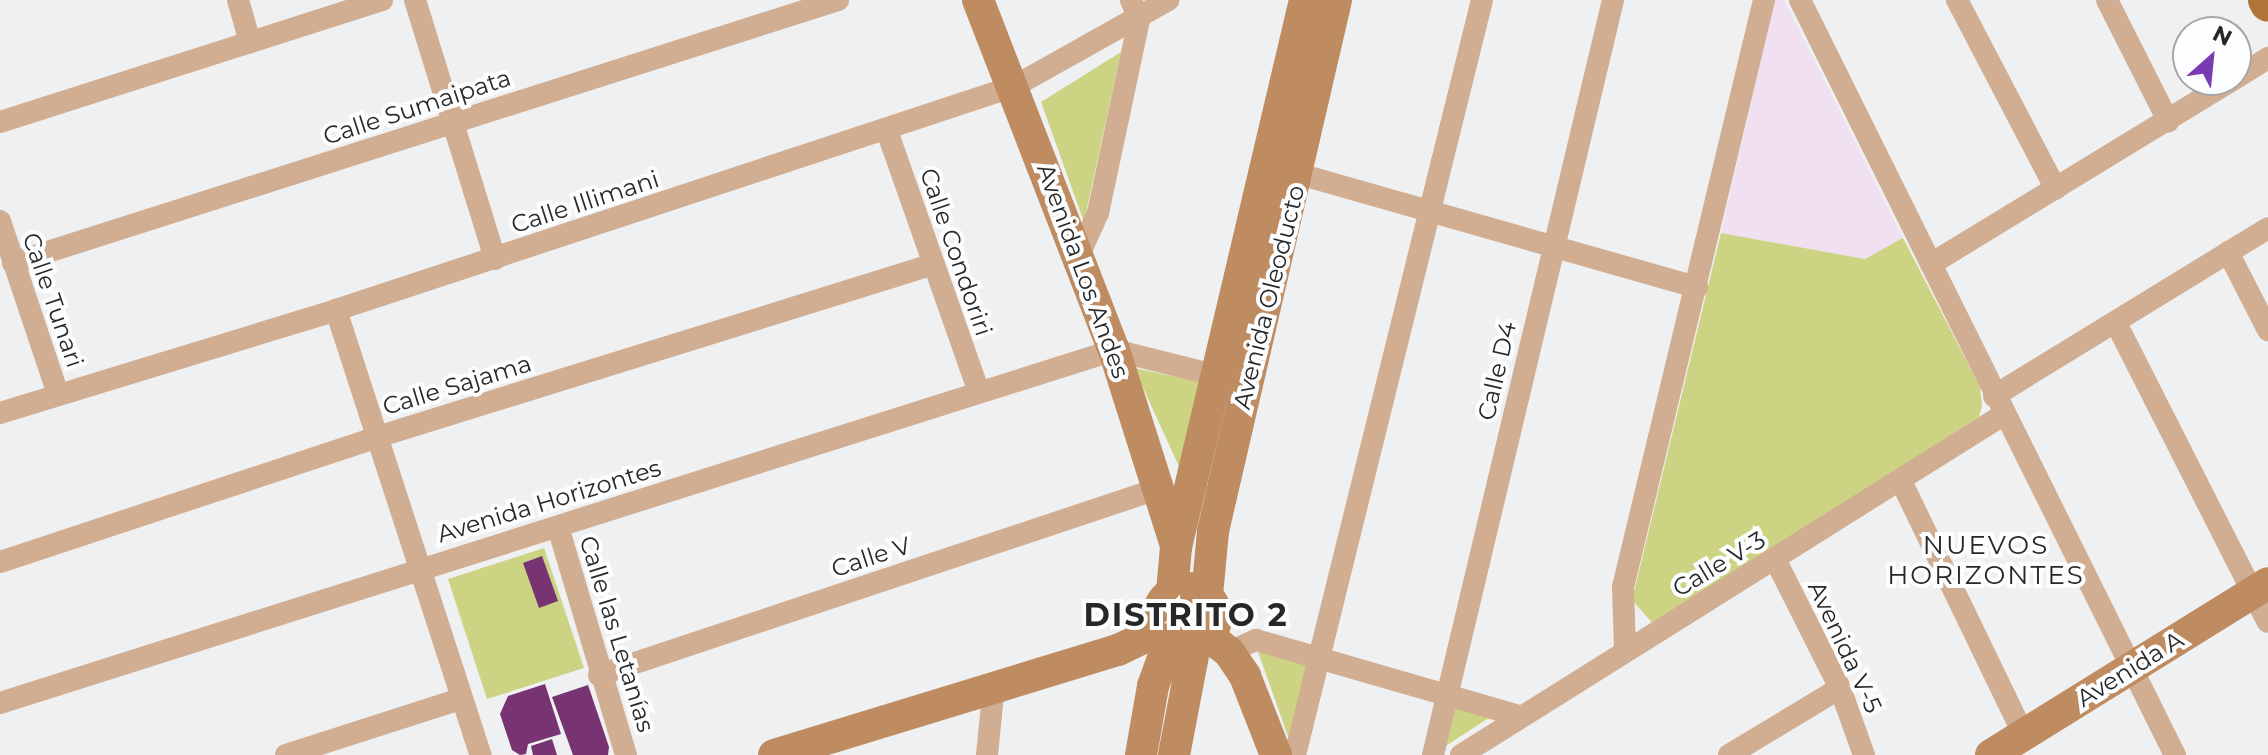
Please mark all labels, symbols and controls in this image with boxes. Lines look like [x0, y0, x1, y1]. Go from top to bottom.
north arrow [2172, 16, 2252, 96]
text: N [2208, 20, 2236, 52]
street label: Calle Sumaipata [320, 63, 514, 151]
street label: Avenida Los Andes [1031, 160, 1135, 382]
street label: Calle Condoriri [914, 164, 998, 340]
street label: Calle Illimani [508, 165, 662, 239]
street label: Avenida Oleoducto [1227, 182, 1311, 412]
street label: Calle Tunari [17, 229, 89, 371]
street label: Calle D4 [1472, 319, 1522, 423]
street label: Calle Sajama [379, 349, 535, 421]
street label: Avenida Horizontes [434, 453, 664, 549]
street label: Calle V-3 [1667, 525, 1771, 603]
district label: NUEVOS HORIZONTES [1887, 530, 2085, 592]
street label: Calle V [828, 531, 914, 583]
street label: Calle las Letanías [573, 532, 661, 736]
street label: Avenida V-5 [1802, 577, 1888, 717]
district label: DISTRITO 2 [1083, 596, 1289, 634]
street label: Avenida A [2071, 625, 2189, 713]

